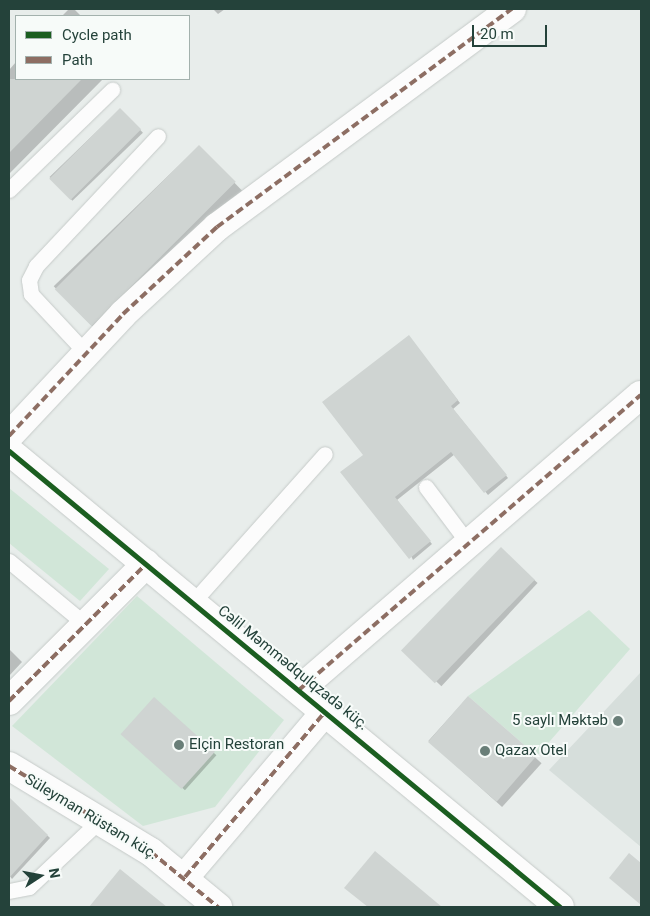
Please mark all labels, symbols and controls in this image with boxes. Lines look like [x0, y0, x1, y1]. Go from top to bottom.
legend [15, 15, 190, 80]
scale bar [475, 15, 550, 47]
text: 20 m [480, 25, 514, 43]
text: Cycle path [62, 26, 132, 44]
text: Path [62, 51, 93, 69]
street label: Cəlil Məmmədqulqzadə küç. [214, 602, 372, 734]
place label: 5 saylı Məktəb [512, 712, 608, 730]
marker: 5 saylı Məktəb [612, 715, 624, 727]
place label: Elçin Restoran [189, 736, 284, 754]
marker: Elçin Restoran [173, 739, 185, 751]
place label: Qazax Otel [495, 742, 567, 760]
marker: Qazax Otel [479, 745, 491, 757]
street label: Süleyman Rüstəm küç. [21, 770, 161, 864]
north arrow [15, 851, 65, 901]
text: N [46, 867, 64, 880]

